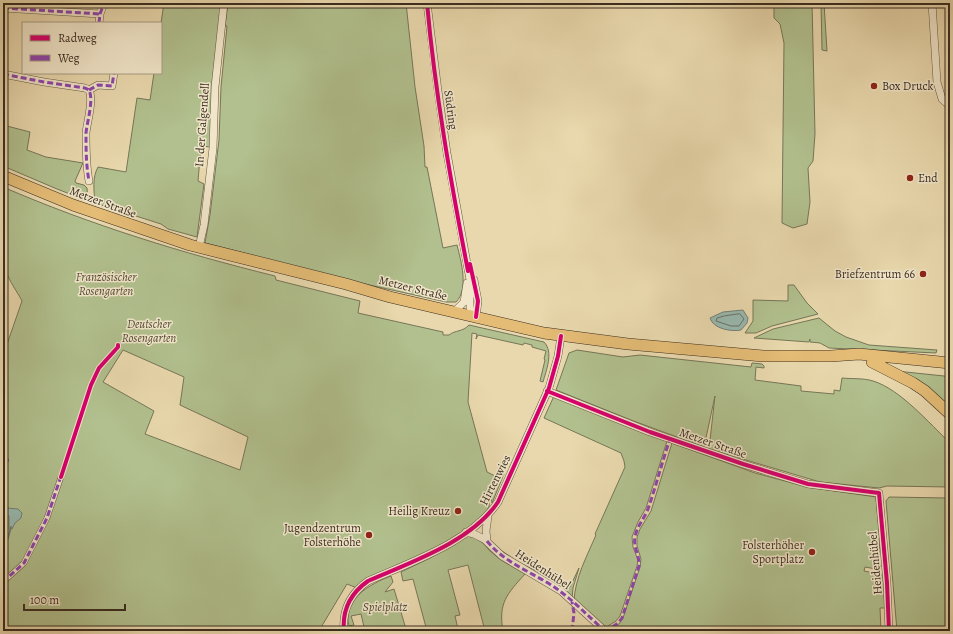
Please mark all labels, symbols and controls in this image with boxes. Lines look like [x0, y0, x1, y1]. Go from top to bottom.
legend [22, 22, 162, 74]
text: Radweg [58, 30, 97, 46]
text: Weg [57, 50, 80, 66]
place label: Box Druck [882, 78, 933, 94]
marker: Box Druck [869, 81, 879, 91]
street label: In der Galgendell [191, 82, 213, 167]
street label: Südring [440, 89, 462, 131]
place label: End [918, 170, 938, 186]
marker: End [905, 173, 915, 183]
street label: Metzer Straße [67, 183, 139, 221]
place label: Briefzentrum 66 [835, 266, 915, 282]
park label: Französischer Rosengarten [76, 269, 137, 299]
marker: Briefzentrum 66 [918, 269, 928, 279]
street label: Metzer Straße [377, 272, 449, 304]
park label: Deutscher Rosengarten [122, 316, 176, 346]
street label: Metzer Straße [677, 424, 749, 462]
street label: Hirtenwies [475, 452, 515, 508]
place label: Heilig Kreuz [388, 503, 450, 519]
marker: Heilig Kreuz [453, 506, 463, 516]
place label: Jugendzentrum Folsterhöhe [284, 520, 361, 550]
marker: Jugendzentrum Folsterhöhe [364, 530, 374, 540]
street label: Heidenhübel [864, 531, 886, 595]
place label: Folsterhöher Sportplatz [742, 537, 804, 567]
street label: Heidenhübel [512, 545, 574, 593]
marker: Folsterhöher Sportplatz [807, 547, 817, 557]
scale bar [24, 586, 125, 612]
text: 100 m [30, 592, 59, 608]
park label: Spielplatz [363, 599, 407, 615]

